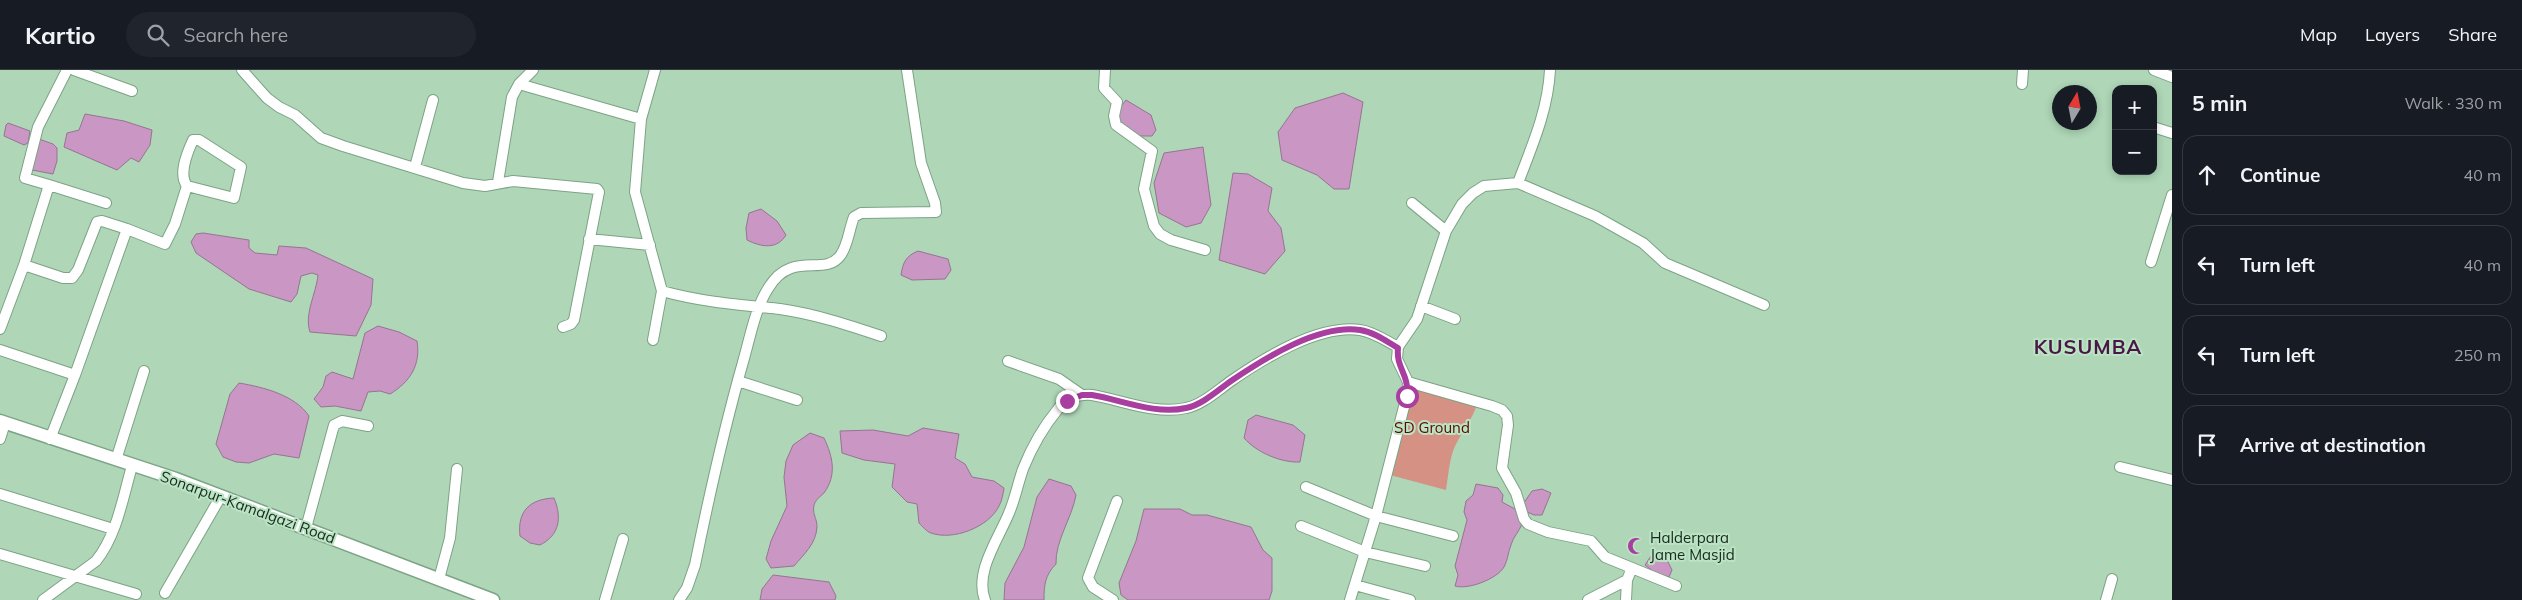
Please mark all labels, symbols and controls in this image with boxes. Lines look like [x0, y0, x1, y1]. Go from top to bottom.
search box [126, 12, 476, 57]
text: Kartio [25, 20, 96, 50]
icon: search [144, 21, 172, 49]
text: Search here [184, 23, 288, 47]
text: Map [2300, 23, 2337, 46]
text: Layers [2365, 23, 2420, 46]
text: Share [2448, 23, 2497, 46]
north arrow [2052, 85, 2097, 130]
map controls [2112, 85, 2157, 175]
button: + [2112, 85, 2157, 130]
text: 5 min [2192, 90, 2247, 116]
text: Walk · 330 m [2404, 93, 2502, 113]
button: − [2112, 130, 2157, 175]
icon: ahead [2193, 161, 2221, 189]
text: Continue [2240, 163, 2320, 187]
text: 40 m [2464, 165, 2501, 185]
icon: left [2193, 251, 2221, 279]
text: Turn left [2240, 253, 2315, 277]
text: 40 m [2464, 255, 2501, 275]
district label: KUSUMBA [2034, 334, 2142, 359]
icon: left [2193, 341, 2221, 369]
text: Turn left [2240, 343, 2315, 367]
text: 250 m [2454, 345, 2501, 365]
route start [1396, 385, 1419, 408]
route end [1056, 390, 1079, 413]
park label: SD Ground [1394, 418, 1470, 437]
icon: arrive [2193, 431, 2221, 459]
text: Arrive at destination [2240, 433, 2426, 457]
street label: Sonarpur-Kamalgazi Road [158, 466, 338, 548]
place label: Halderpara Jame Masjid [1650, 528, 1735, 564]
mosque icon: Halderpara Jame Masjid [1626, 536, 1646, 556]

